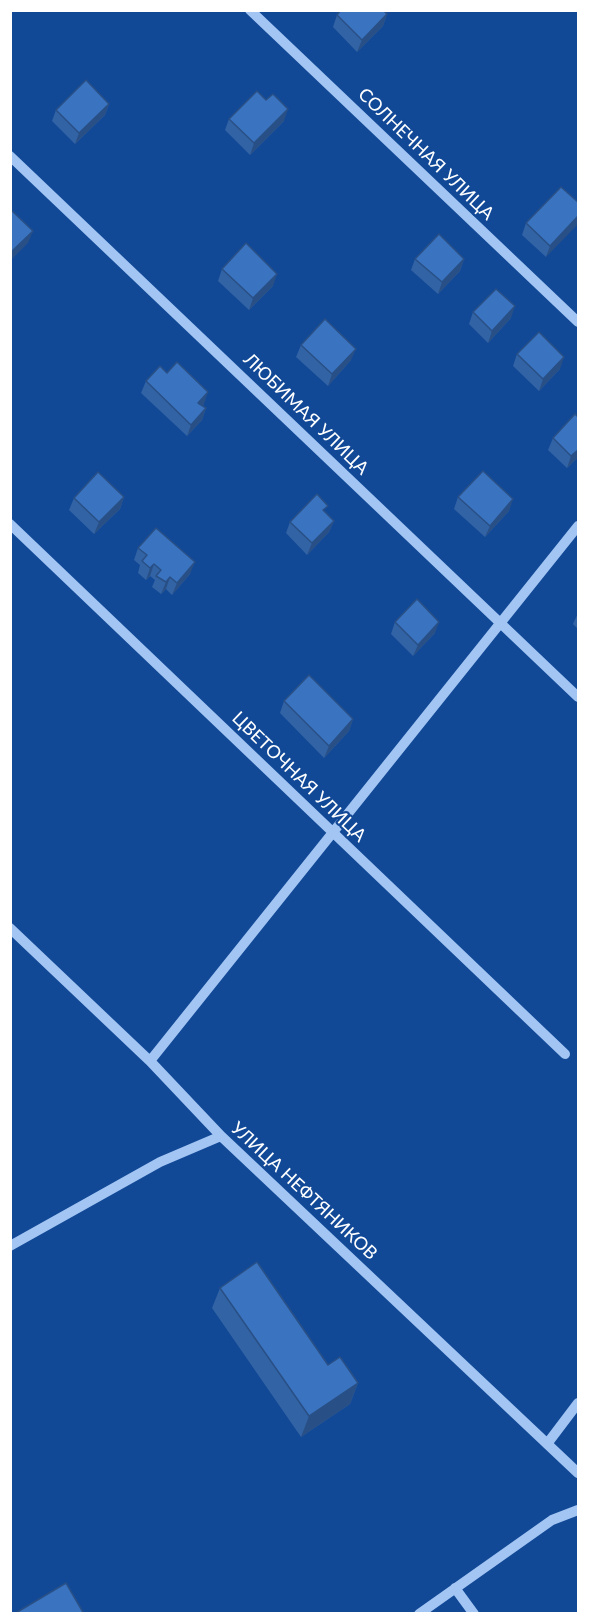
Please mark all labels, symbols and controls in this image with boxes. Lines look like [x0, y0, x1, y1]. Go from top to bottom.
street label: СОЛНЕЧНАЯ УЛИЦА [354, 84, 498, 224]
street label: ЛЮБИМАЯ УЛИЦА [239, 349, 373, 479]
street label: ЦВЕТОЧНАЯ УЛИЦА [227, 707, 371, 847]
street label: УЛИЦА НЕФТЯНИКОВ [226, 1118, 382, 1264]

